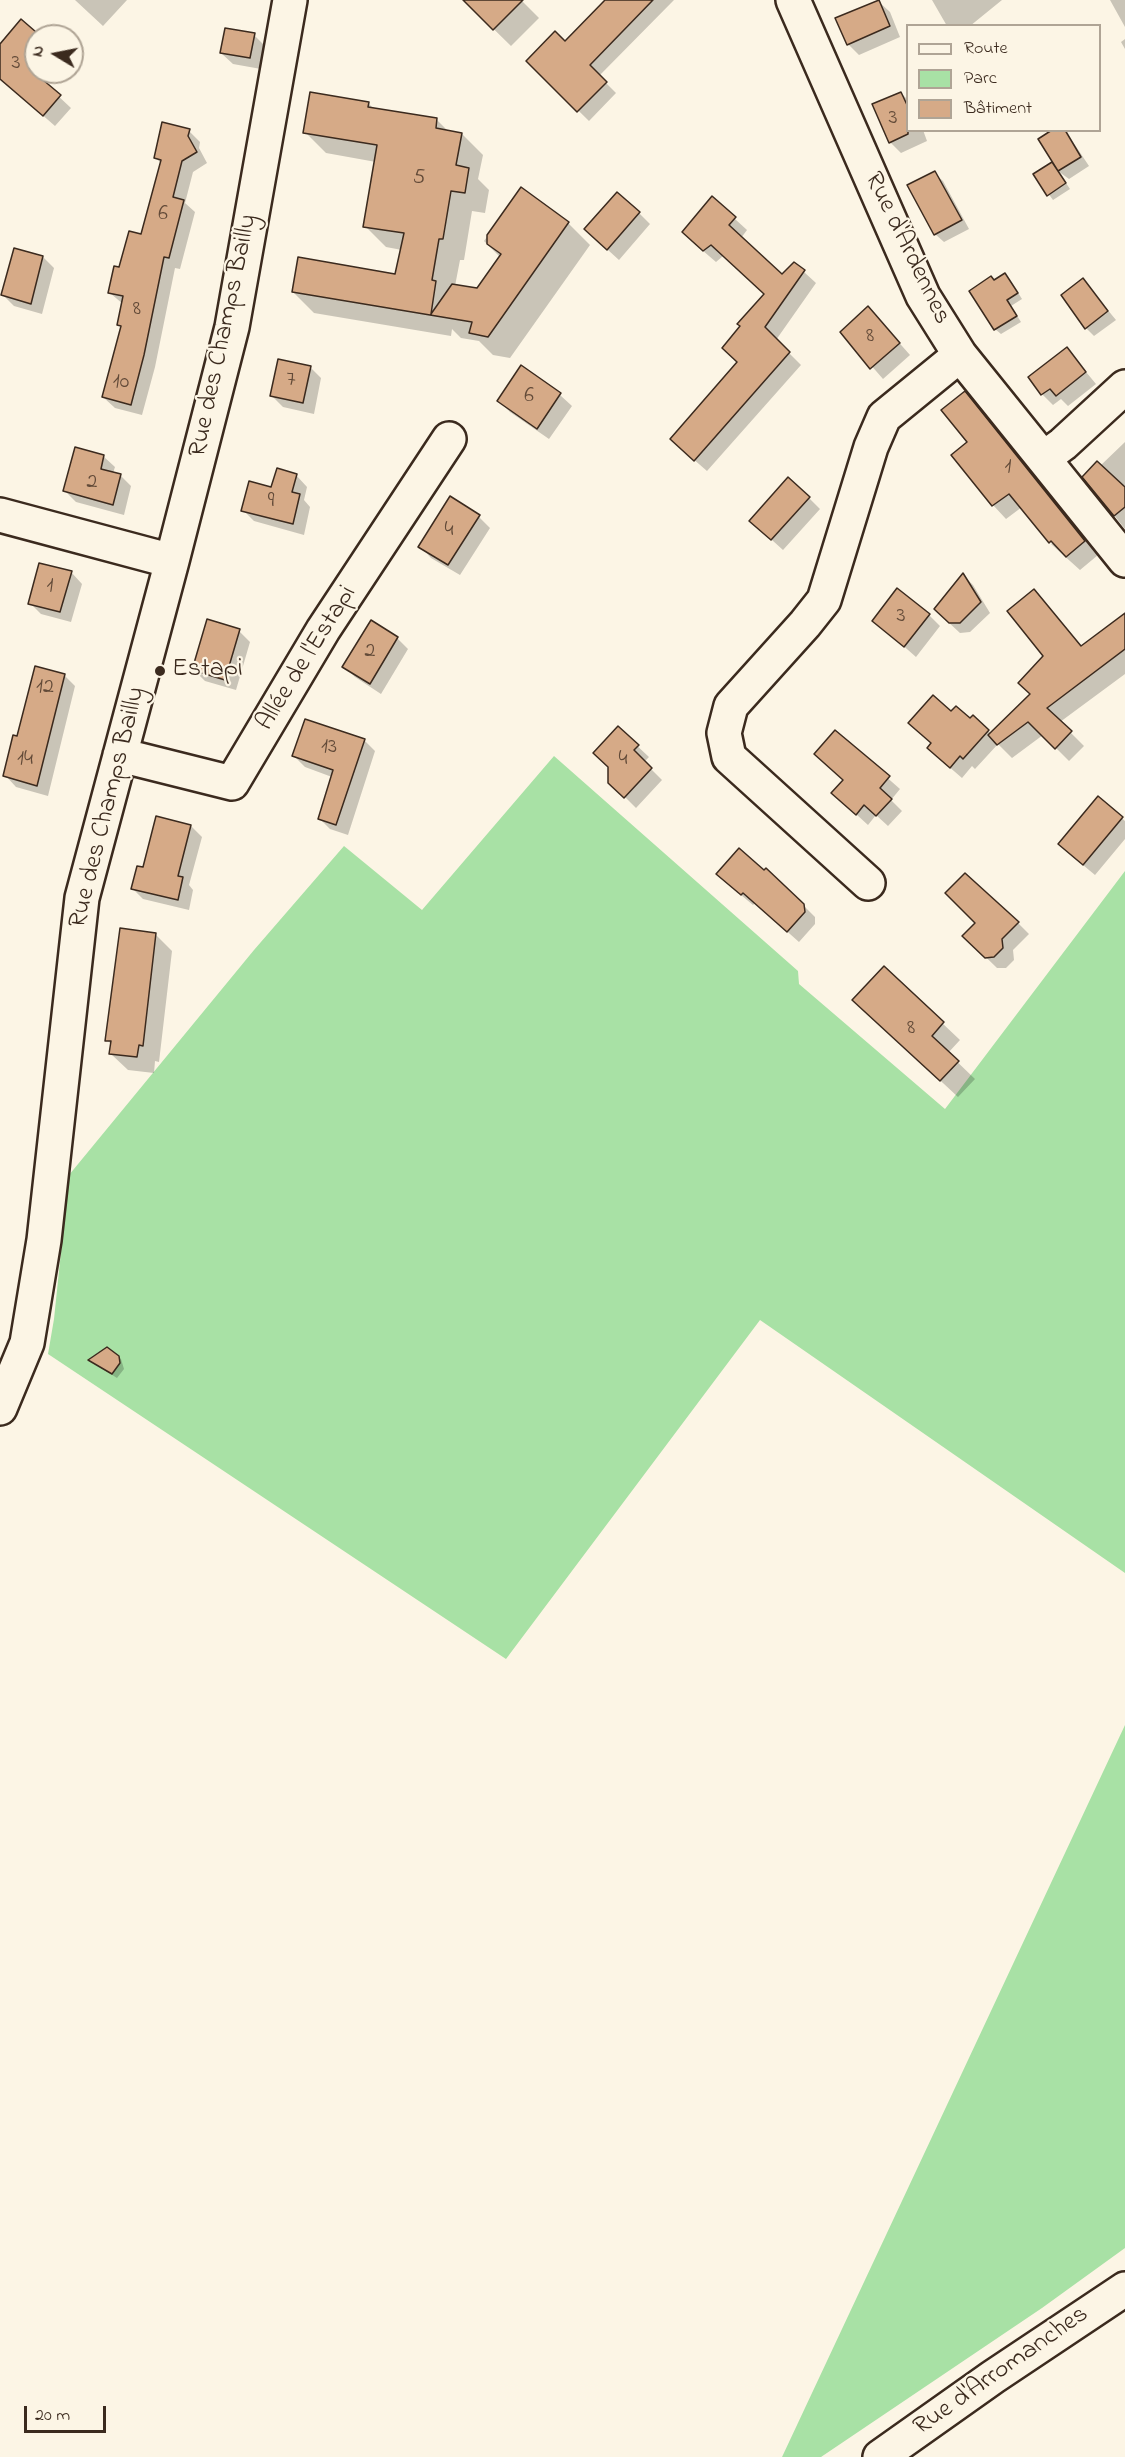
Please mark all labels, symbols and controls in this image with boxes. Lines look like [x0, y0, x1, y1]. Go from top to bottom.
north arrow [24, 24, 84, 84]
legend [906, 24, 1101, 132]
text: Route [964, 36, 1008, 62]
text: N [25, 44, 51, 59]
house number: 3 [11, 51, 21, 77]
text: Parc [964, 66, 997, 92]
text: Bâtiment [964, 96, 1032, 122]
house number: 3 [888, 106, 898, 132]
house number: 5 [413, 166, 425, 192]
street label: Rue d'Ardennes [856, 168, 956, 330]
house number: 6 [158, 202, 168, 228]
street label: Rue des Champs Bailly [184, 212, 266, 460]
house number: 8 [133, 297, 141, 323]
house number: 8 [866, 324, 874, 350]
house number: 7 [286, 368, 296, 394]
house number: 10 [113, 370, 129, 396]
house number: 6 [524, 384, 534, 410]
house number: 1 [1005, 455, 1011, 481]
house number: 2 [87, 470, 97, 496]
house number: 9 [268, 489, 274, 515]
house number: 4 [444, 518, 454, 544]
house number: 1 [47, 574, 53, 600]
street label: Allée de l'Estapi [251, 581, 365, 737]
house number: 3 [896, 604, 906, 630]
house number: 2 [365, 639, 375, 665]
place label: Estapi [172, 655, 243, 687]
marker: Estapi [153, 664, 167, 678]
house number: 12 [36, 675, 54, 701]
street label: Rue des Champs Bailly [64, 684, 154, 932]
house number: 13 [321, 735, 337, 761]
house number: 14 [17, 747, 33, 773]
house number: 4 [618, 747, 628, 773]
house number: 8 [907, 1016, 915, 1042]
street label: Rue d'Arromanches [909, 2300, 1095, 2444]
scale bar [27, 2394, 110, 2432]
text: 20 m [35, 2403, 70, 2429]

